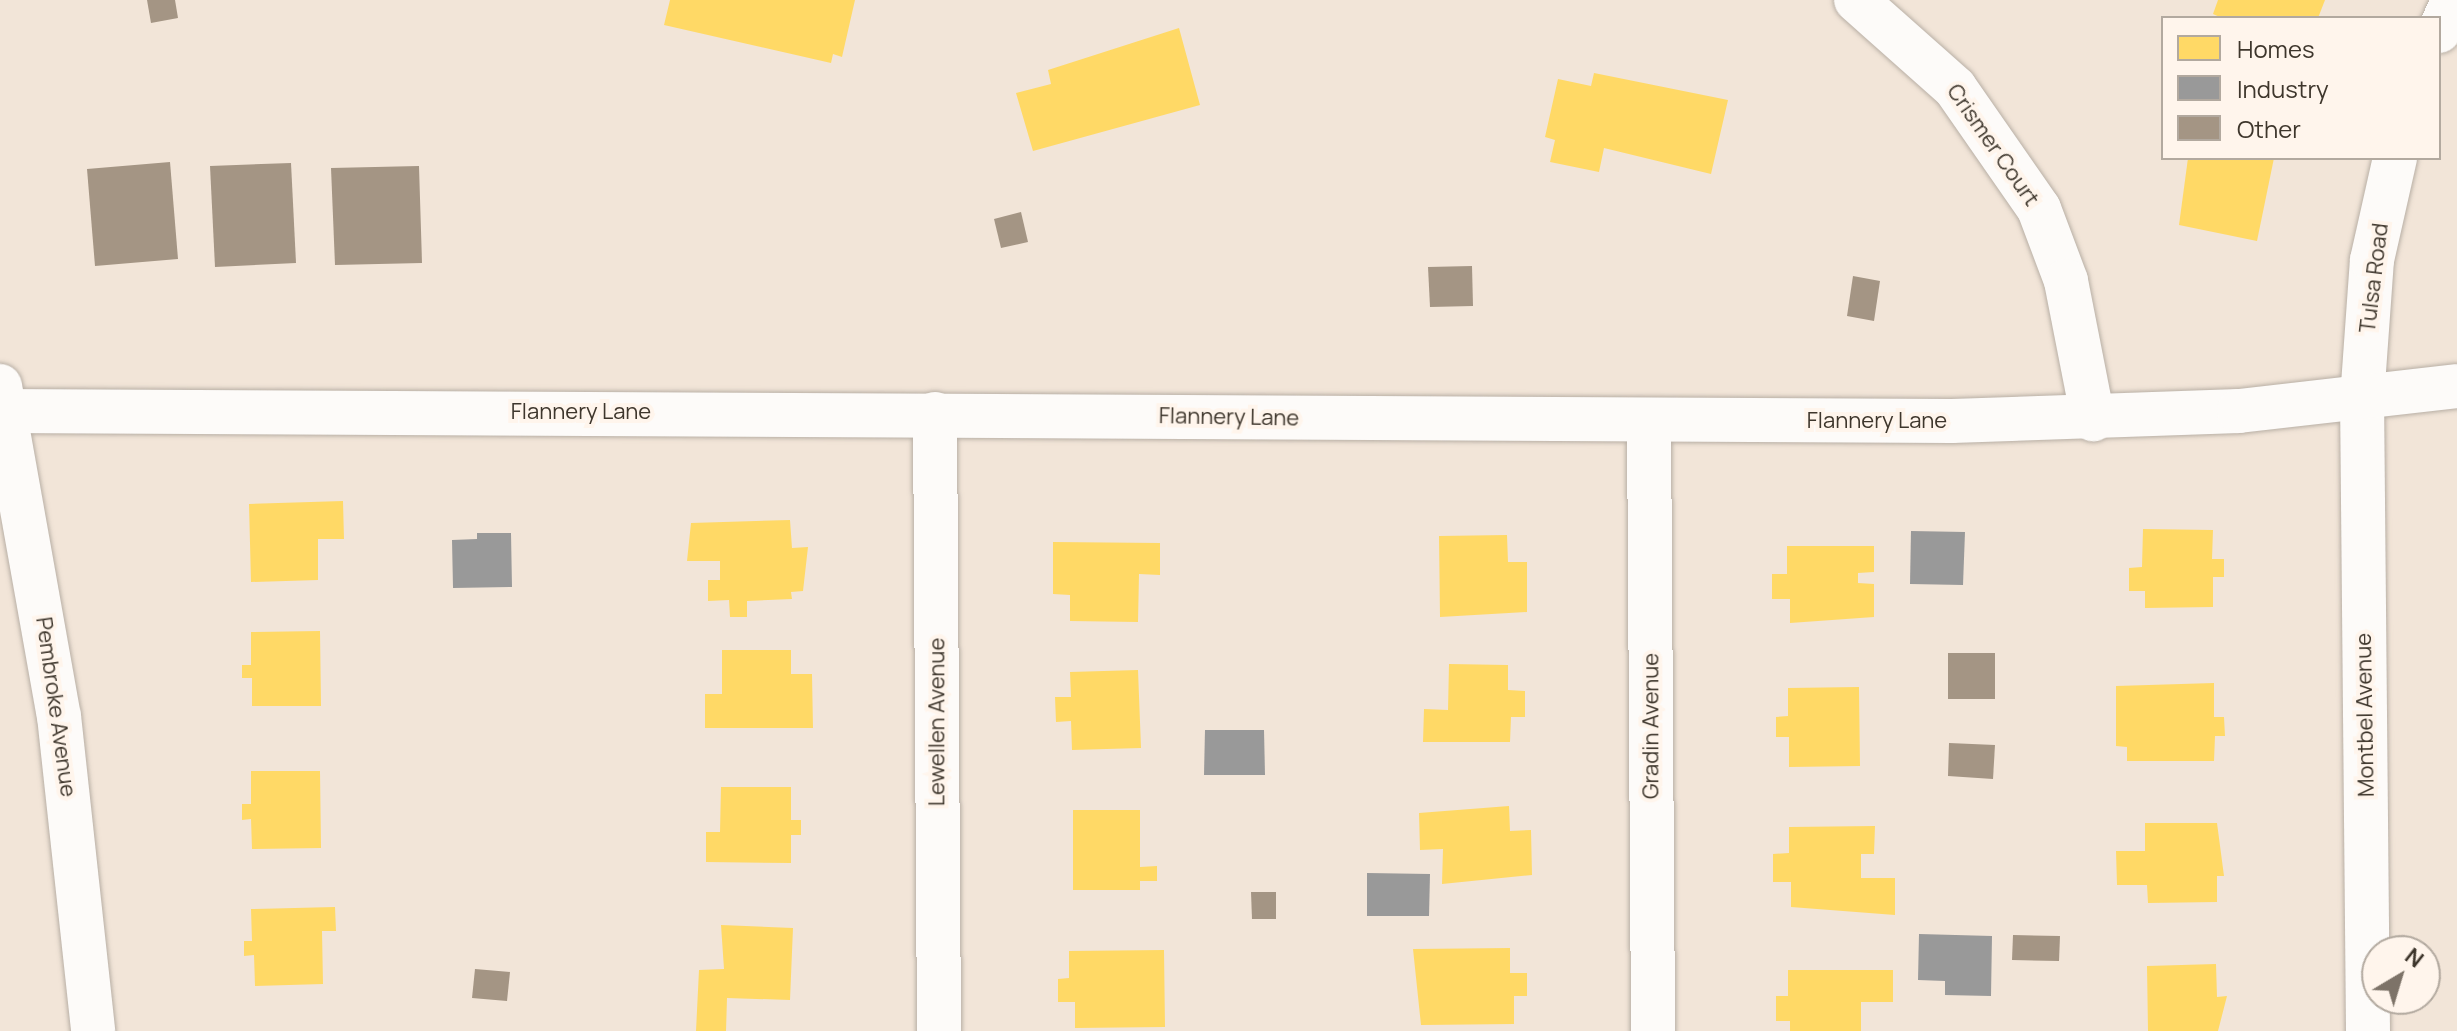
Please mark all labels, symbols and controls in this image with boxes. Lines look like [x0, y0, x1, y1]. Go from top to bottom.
legend [2161, 16, 2441, 160]
text: Homes [2237, 32, 2315, 65]
text: Industry [2237, 72, 2329, 105]
street label: Crismer Court [1941, 79, 2045, 211]
text: Other [2237, 112, 2301, 145]
street label: Tulsa Road [2354, 222, 2394, 334]
street label: Flannery Lane [511, 399, 651, 425]
street label: Flannery Lane [1159, 403, 1299, 431]
street label: Flannery Lane [1807, 408, 1947, 434]
street label: Pembroke Avenue [30, 615, 82, 799]
street label: Montbel Avenue [2350, 633, 2380, 797]
street label: Lewellen Avenue [924, 638, 950, 806]
street label: Gradin Avenue [1638, 653, 1664, 799]
north arrow [2361, 935, 2441, 1015]
text: N [2399, 941, 2430, 974]

